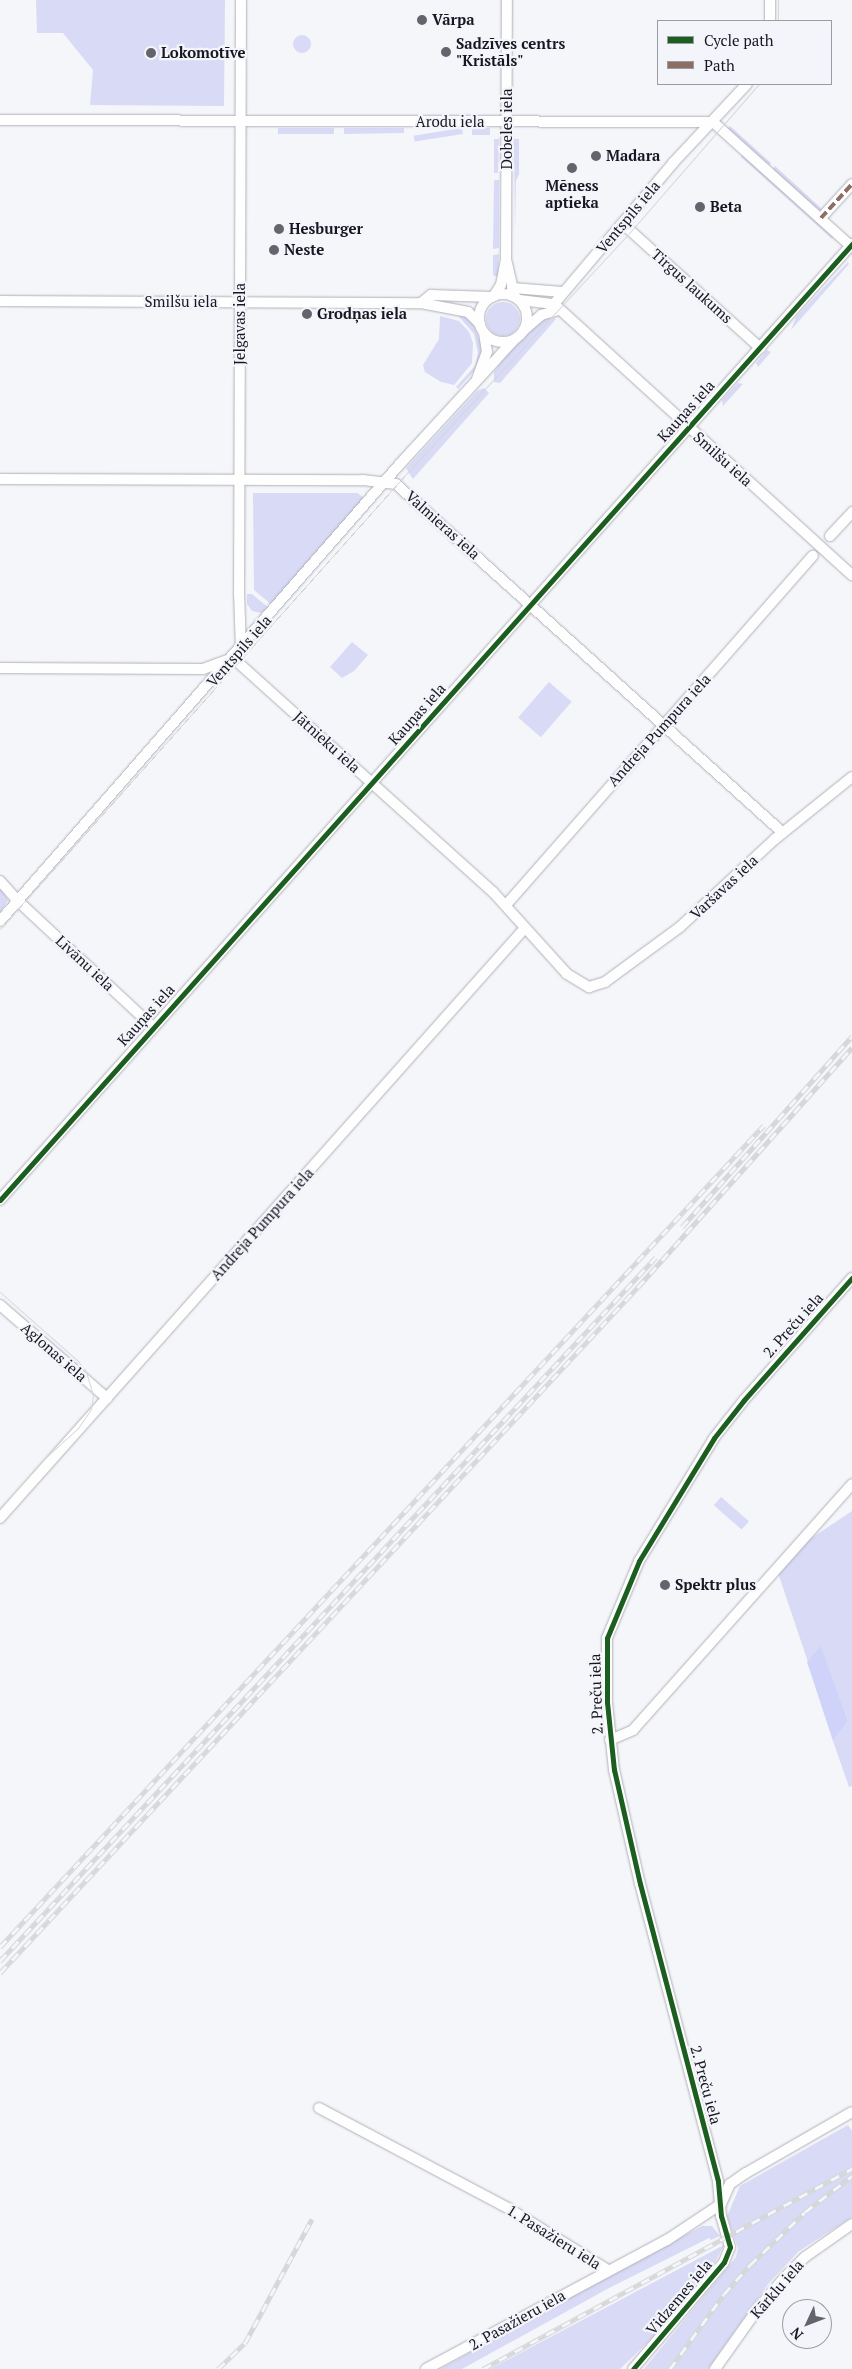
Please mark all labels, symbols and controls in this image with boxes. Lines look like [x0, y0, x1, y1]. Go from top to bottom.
place label: Vārpa [432, 11, 475, 29]
marker: Vārpa [416, 14, 428, 26]
legend [657, 20, 832, 85]
text: Cycle path [704, 30, 774, 50]
place label: Sadzīves centrs "Kristāls" [456, 34, 565, 69]
place label: Lokomotīve [161, 44, 246, 62]
marker: Sadzīves centrs "Kristāls" [440, 46, 452, 58]
marker: Lokomotīve [145, 47, 157, 59]
text: Path [704, 55, 735, 75]
street label: Dobeles iela [498, 89, 516, 169]
street label: Arodu iela [415, 113, 485, 131]
place label: Madara [606, 147, 660, 165]
marker: Madara [590, 150, 602, 162]
marker: Mēness aptieka [566, 162, 578, 174]
place label: Mēness aptieka [545, 176, 599, 211]
street label: Ventspils iela [592, 177, 664, 257]
place label: Beta [710, 198, 742, 216]
marker: Beta [694, 201, 706, 213]
place label: Hesburger [289, 220, 363, 238]
marker: Hesburger [273, 223, 285, 235]
place label: Neste [284, 241, 324, 259]
marker: Neste [268, 244, 280, 256]
street label: Tirgus laukums [648, 245, 736, 327]
street label: Jelgavas iela [231, 283, 249, 365]
street label: Smilšu iela [145, 293, 217, 311]
place label: Grodņas iela [317, 305, 407, 323]
marker: Grodņas iela [301, 308, 313, 320]
street label: Kauņas iela [654, 376, 718, 446]
street label: Smilšu iela [690, 428, 756, 490]
street label: Valmieras iela [402, 487, 484, 563]
street label: Ventspils iela [203, 611, 275, 691]
street label: Andreja Pumpura iela [604, 670, 714, 790]
street label: Kauņas iela [385, 679, 449, 749]
street label: Jātnieku iela [290, 707, 364, 777]
street label: Varšavas iela [686, 851, 762, 923]
street label: Līvānu iela [52, 931, 118, 995]
street label: Kauņas iela [114, 980, 178, 1050]
street label: Andreja Pumpura iela [207, 1164, 317, 1284]
street label: 2. Preču iela [759, 1289, 827, 1361]
street label: Aglonas iela [17, 1319, 91, 1385]
place label: Spektr plus [675, 1576, 756, 1594]
marker: Spektr plus [659, 1579, 671, 1591]
street label: 2. Preču iela [586, 1653, 606, 1735]
street label: 2. Preču iela [687, 2043, 725, 2127]
street label: 1. Pasažieru iela [503, 2201, 605, 2273]
street label: Vidzemes iela [642, 2256, 716, 2338]
street label: Kārklu iela [747, 2256, 807, 2322]
street label: 2. Pasažieru iela [465, 2286, 569, 2354]
north arrow [782, 2299, 832, 2349]
text: N [786, 2324, 807, 2344]

